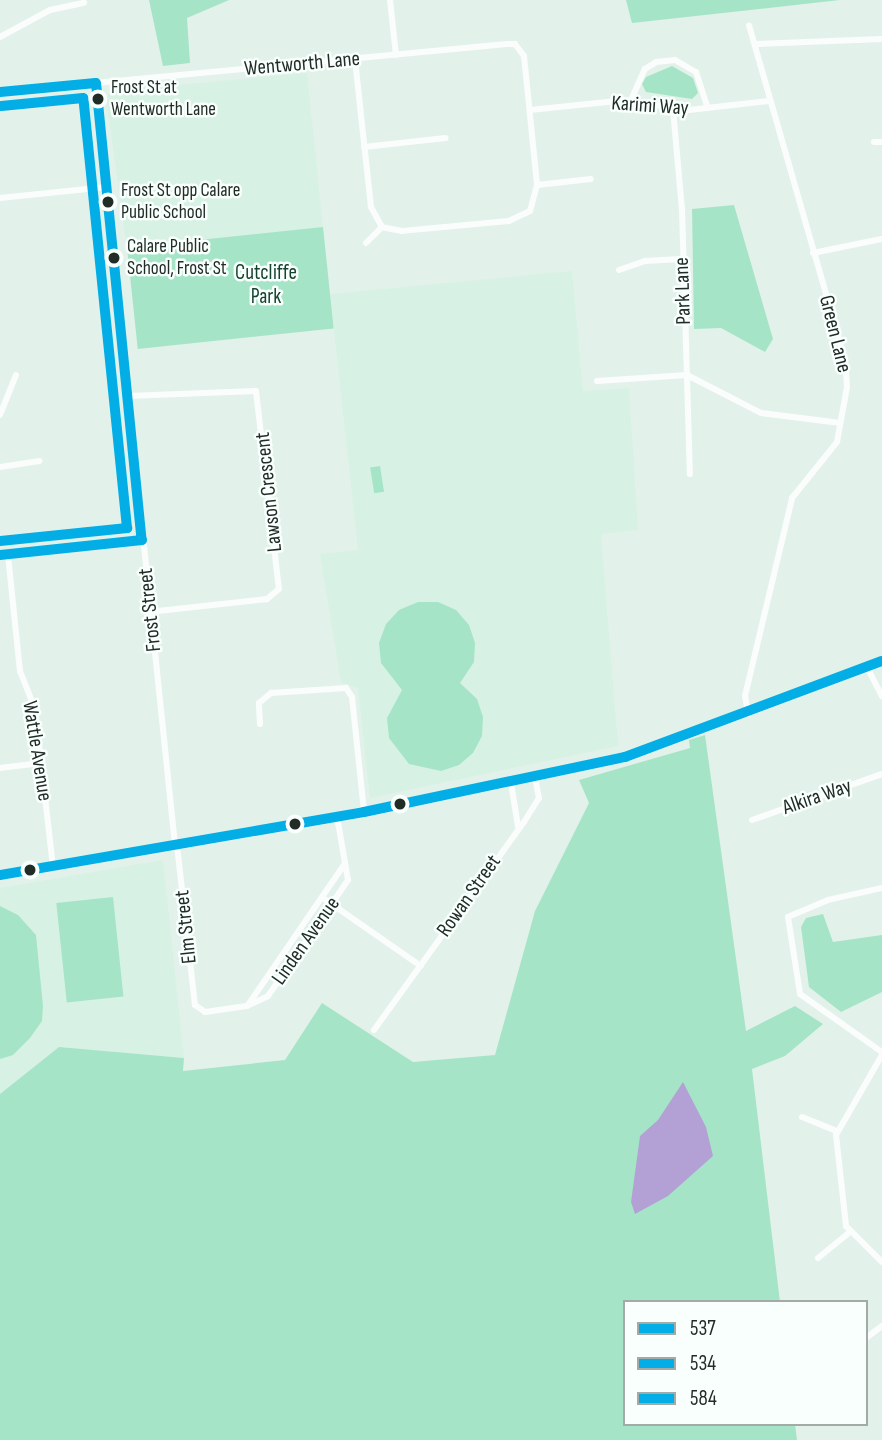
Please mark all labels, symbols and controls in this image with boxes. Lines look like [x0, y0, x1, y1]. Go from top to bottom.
street label: Wentworth Lane [243, 46, 361, 82]
place label: Frost St at Wentworth Lane [111, 77, 216, 121]
street label: Karimi Way [611, 91, 689, 121]
marker: Frost St at Wentworth Lane [91, 92, 105, 106]
place label: Frost St opp Calare Public School [121, 180, 240, 224]
marker: Frost St opp Calare Public School [101, 195, 115, 209]
place label: Calare Public School, Frost St [127, 236, 227, 280]
marker: Calare Public School, Frost St [107, 251, 121, 265]
street label: Park Lane [669, 257, 697, 325]
park label: Cutcliffe Park [235, 260, 297, 310]
street label: Green Lane [813, 293, 857, 375]
street label: Lawson Crescent [250, 431, 288, 553]
street label: Frost Street [133, 567, 167, 653]
street label: Wattle Avenue [17, 699, 57, 803]
street label: Alkira Way [779, 773, 855, 821]
unlabelled marker [393, 797, 407, 811]
unlabelled marker [288, 817, 302, 831]
street label: Rowan Street [432, 850, 506, 942]
unlabelled marker [23, 863, 37, 877]
street label: Elm Street [170, 889, 202, 965]
street label: Linden Avenue [267, 892, 345, 990]
legend [623, 1300, 868, 1426]
text: 537 [690, 1316, 716, 1341]
text: 534 [690, 1351, 716, 1376]
text: 584 [690, 1386, 717, 1411]

